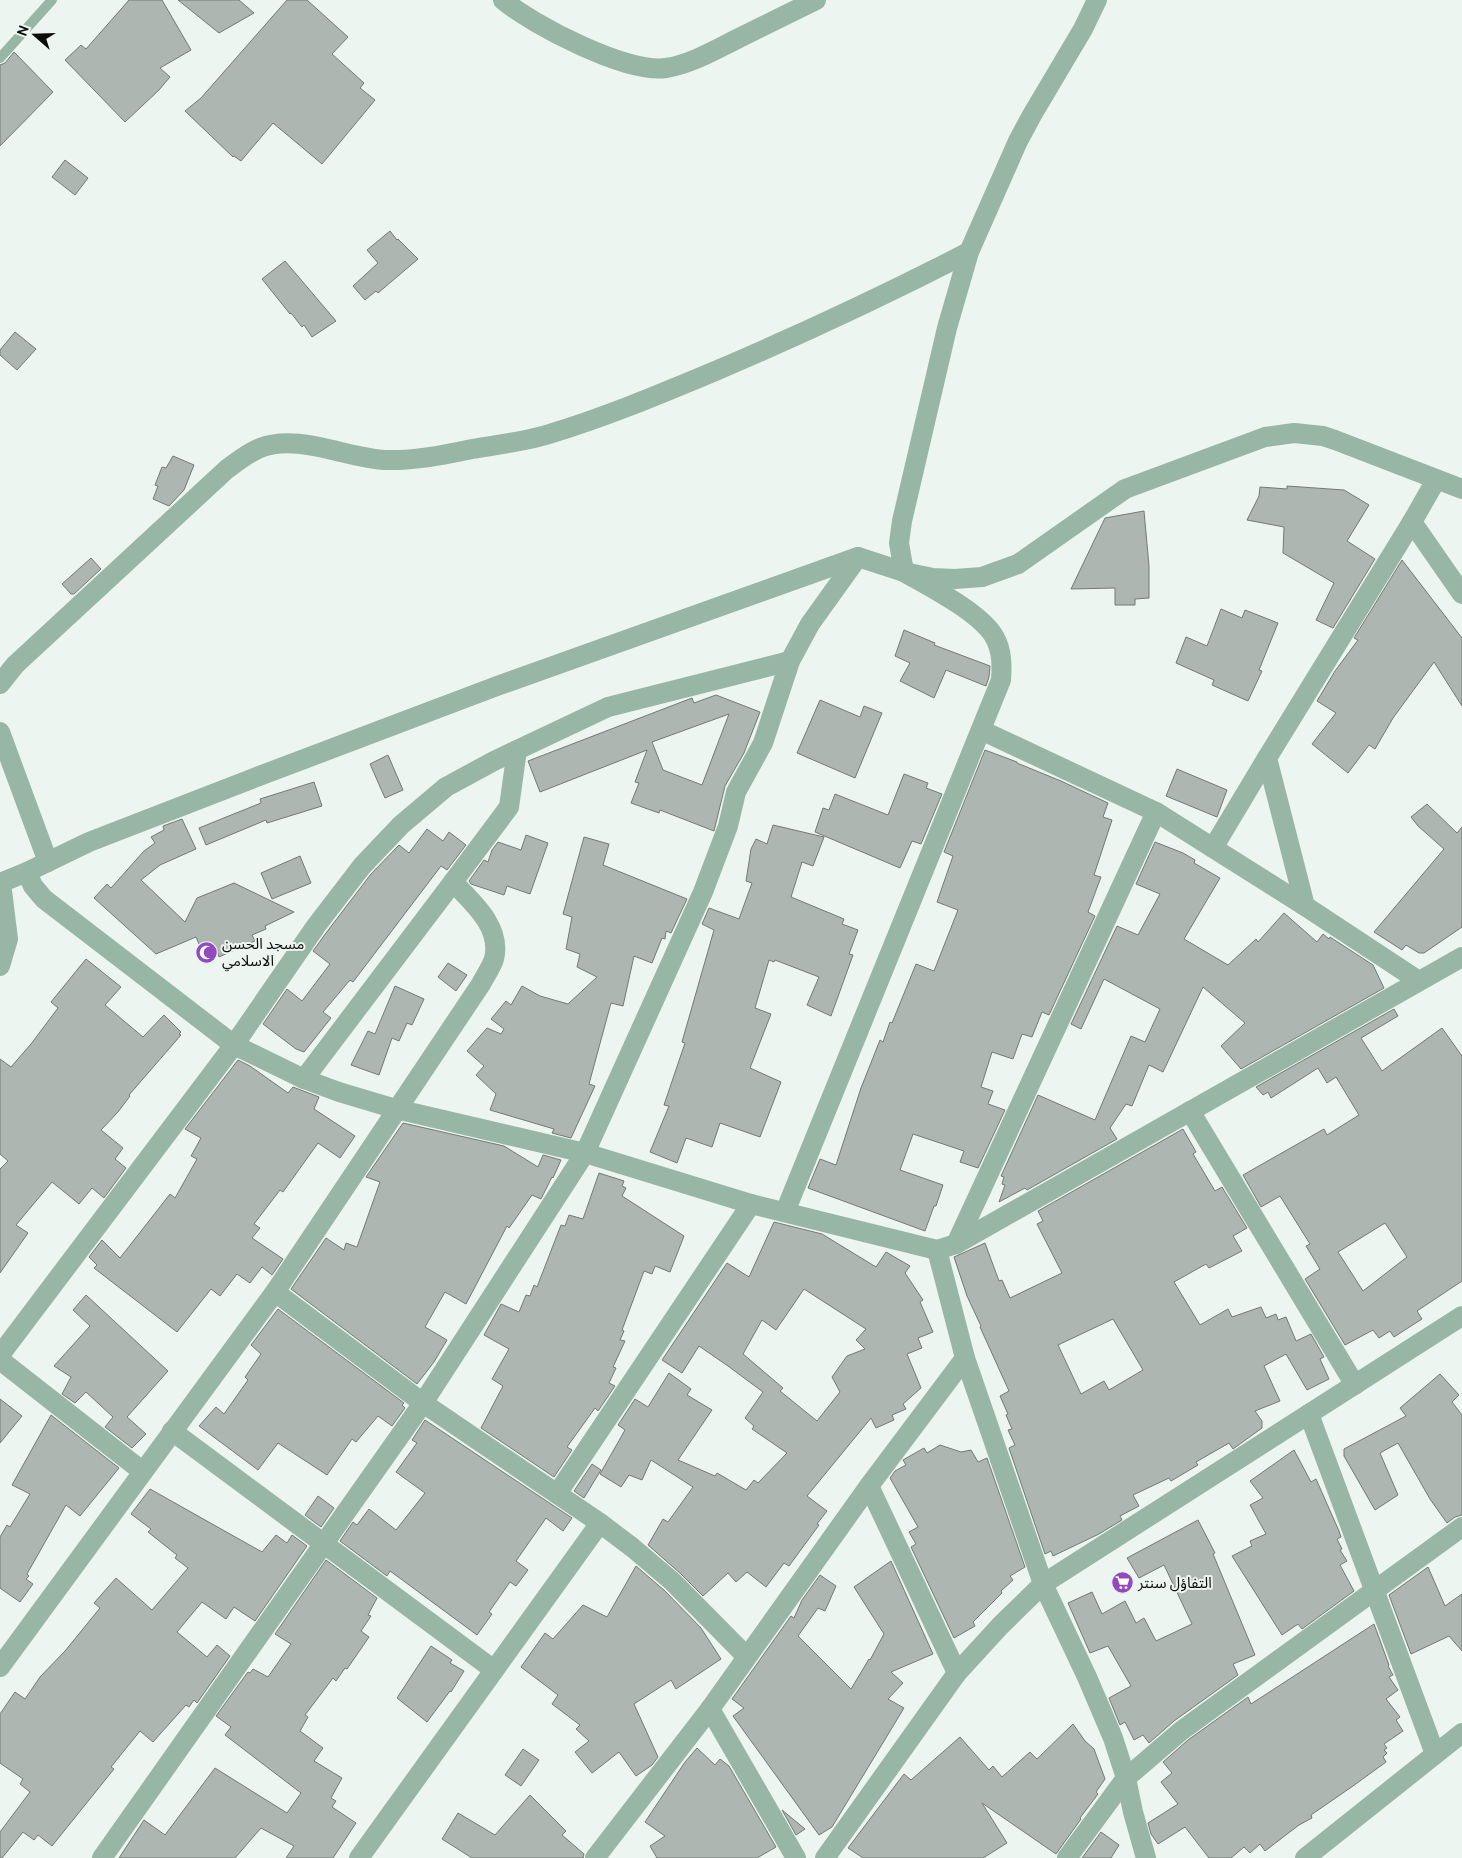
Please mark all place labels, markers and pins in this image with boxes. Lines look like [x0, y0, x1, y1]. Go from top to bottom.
place label: مسجد الحسن الاسلامي [222, 935, 304, 972]
mosque icon: مسجد الحسن الاسلامي [194, 941, 218, 965]
supermarket icon: التفاؤل سنتر [1110, 1571, 1134, 1595]
place label: التفاؤل سنتر [1137, 1574, 1212, 1592]

